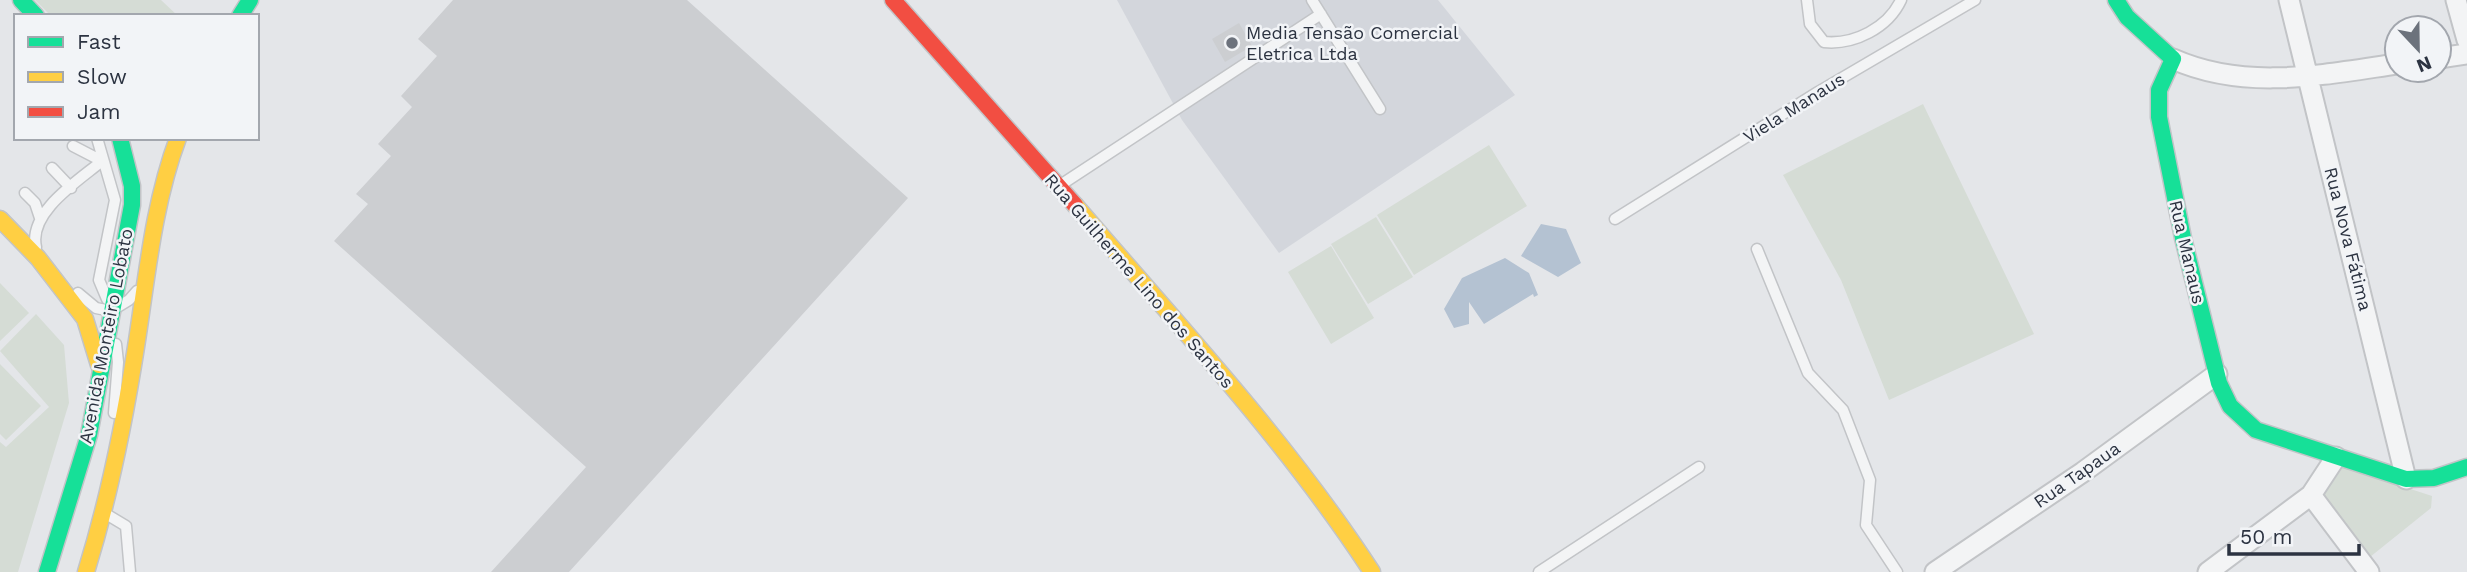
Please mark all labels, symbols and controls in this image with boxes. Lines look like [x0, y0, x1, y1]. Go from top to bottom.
legend [14, 14, 259, 140]
north arrow [2383, 14, 2453, 84]
place label: Media Tensão Comercial Eletrica Ltda [1246, 22, 1459, 64]
text: Fast [77, 29, 121, 54]
marker: Media Tensão Comercial Eletrica Ltda [1224, 35, 1240, 51]
text: N [2413, 51, 2435, 78]
text: Slow [77, 64, 127, 89]
street label: Viela Manaus [1739, 68, 1848, 147]
text: Jam [77, 99, 120, 124]
street label: Rua Nova Fátima [2320, 165, 2376, 313]
street label: Rua Guilherme Lino dos Santos [1040, 169, 1238, 392]
street label: Rua Manaus [2165, 198, 2210, 306]
street label: Avenida Monteiro Lobato [74, 227, 137, 445]
street label: Rua Tapaua [2030, 437, 2124, 512]
scale bar [2229, 512, 2358, 556]
text: 50 m [2240, 524, 2292, 549]

